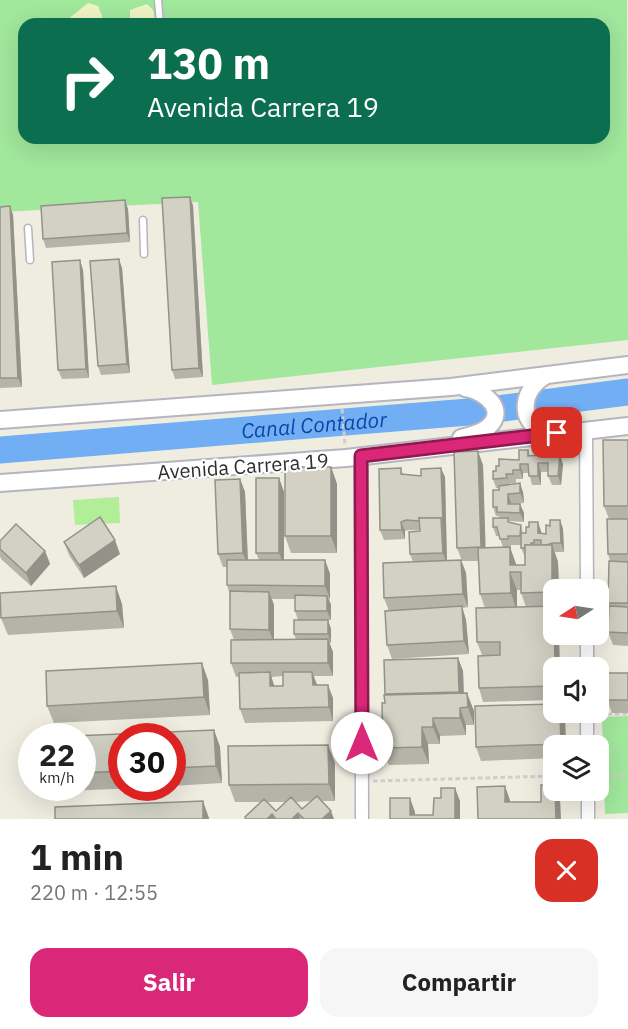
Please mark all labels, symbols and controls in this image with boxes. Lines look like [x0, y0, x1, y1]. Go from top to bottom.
text: 130 m [147, 36, 270, 91]
icon: right [48, 42, 126, 120]
text: Avenida Carrera 19 [147, 89, 379, 124]
water label: Canal Contador [240, 405, 389, 444]
pin [531, 407, 582, 458]
icon: arrive [540, 416, 573, 449]
street label: Avenida Carrera 19 [156, 447, 330, 485]
north arrow [543, 579, 609, 645]
map controls [543, 579, 609, 801]
button: sound [543, 657, 609, 723]
position arrow [330, 711, 394, 775]
speed limit sign: 30 [108, 723, 186, 801]
text: 22 [39, 735, 75, 774]
button: layers [543, 735, 609, 801]
text: km/h [39, 768, 75, 787]
text: 1 min [30, 833, 124, 880]
button: close [535, 839, 598, 902]
text: 220 m · 12:55 [30, 879, 158, 906]
button: Salir [30, 948, 308, 1017]
button: Compartir [320, 948, 598, 1017]

